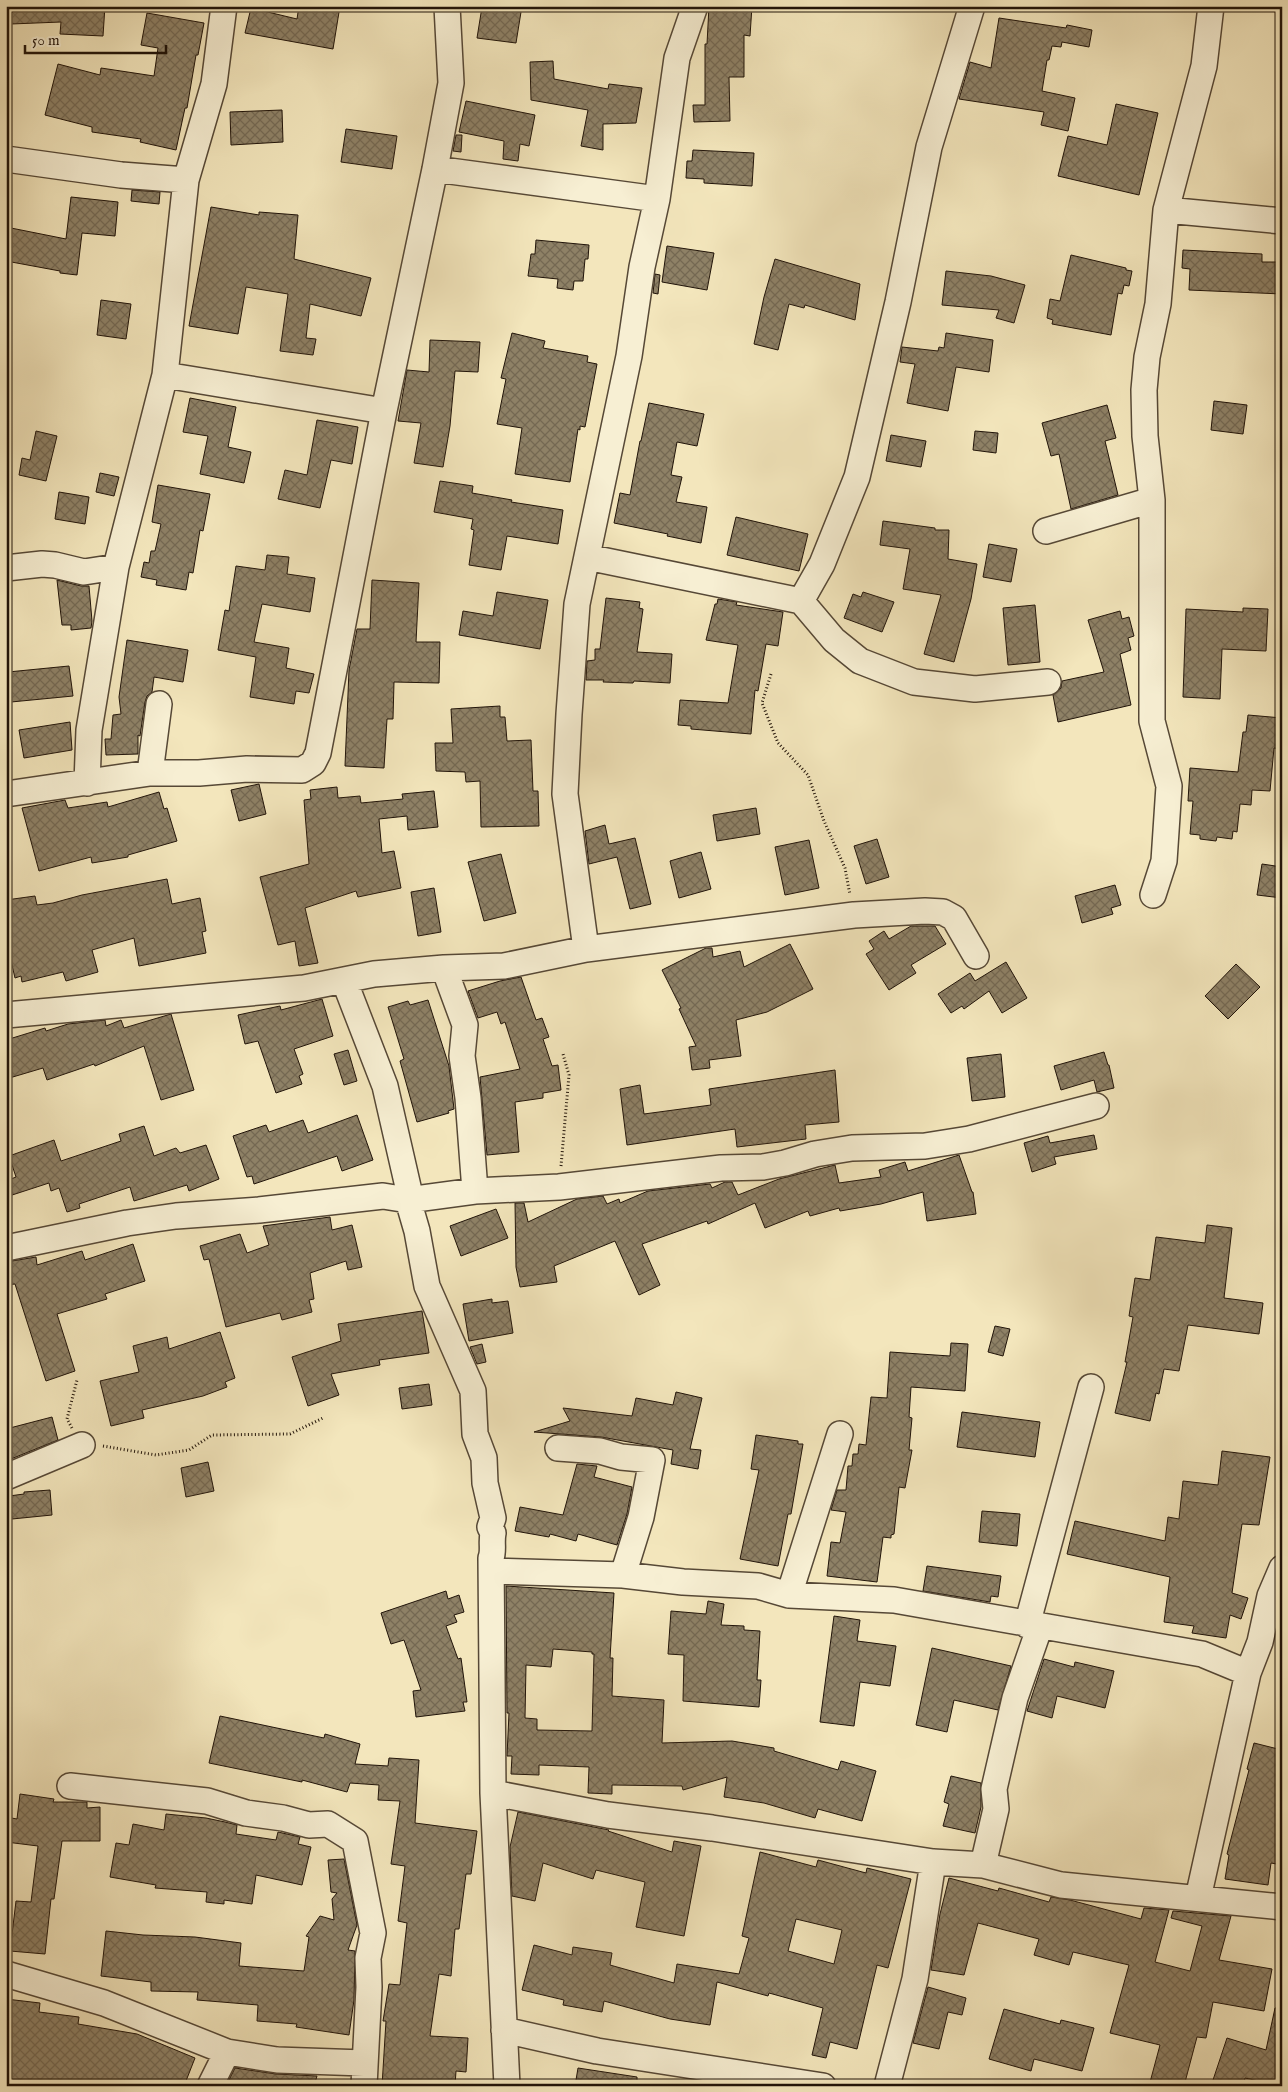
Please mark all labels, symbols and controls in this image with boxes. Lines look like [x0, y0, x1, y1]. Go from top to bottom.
scale bar [25, 22, 166, 54]
text: 50 m [32, 31, 60, 50]

